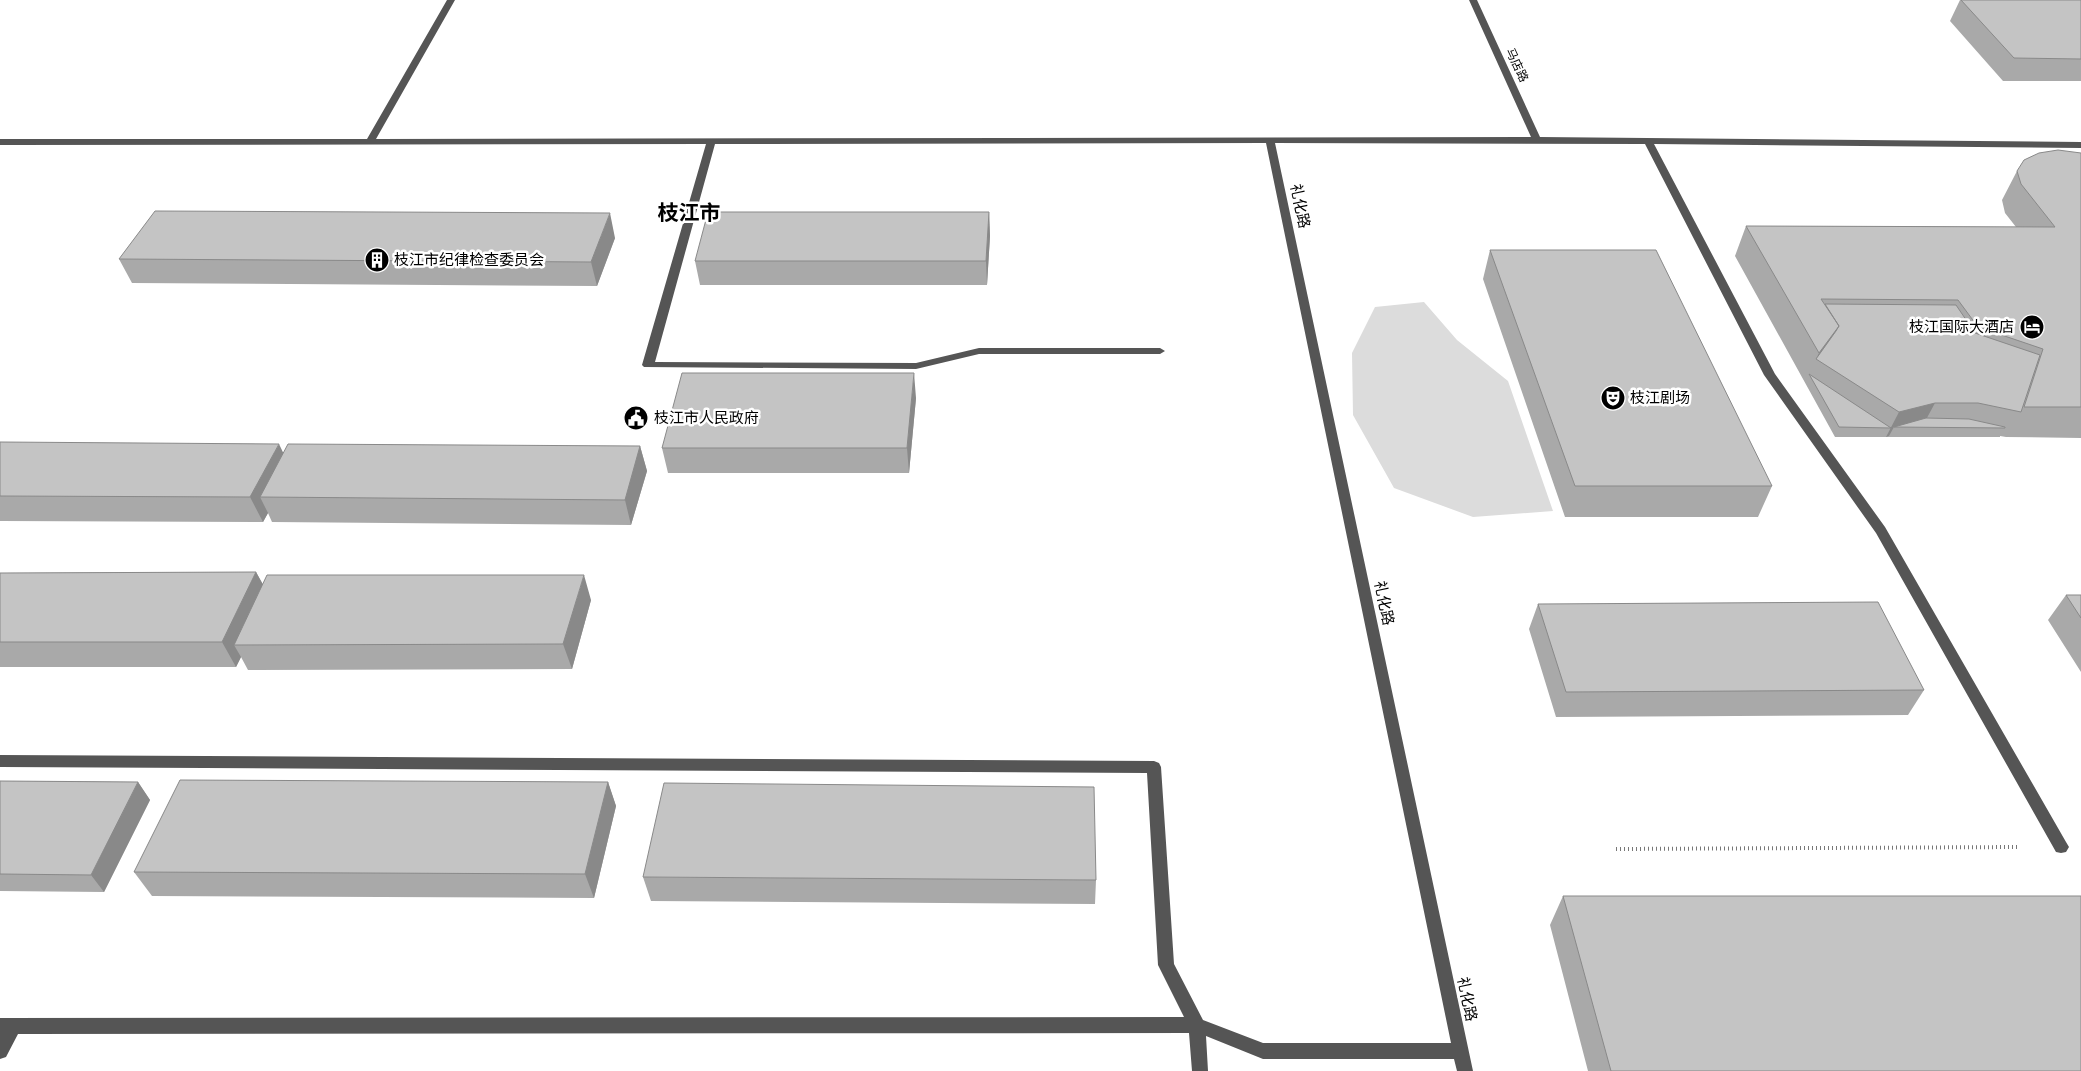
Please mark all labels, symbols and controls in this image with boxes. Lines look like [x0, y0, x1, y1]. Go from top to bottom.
street label: 马店路 [1501, 45, 1532, 85]
street label: 礼化路 [1285, 182, 1314, 230]
district label: 枝江市 [658, 198, 721, 228]
building icon: 枝江市纪律检查委员会 [364, 247, 390, 273]
place label: 枝江市纪律检查委员会 [394, 250, 544, 271]
hotel icon: 枝江国际大酒店 [2019, 314, 2045, 340]
place label: 枝江国际大酒店 [1909, 317, 2014, 338]
theatre icon: 枝江剧场 [1600, 385, 1626, 411]
place label: 枝江剧场 [1630, 388, 1690, 409]
public building icon: 枝江市人民政府 [623, 405, 649, 431]
place label: 枝江市人民政府 [654, 408, 759, 429]
street label: 礼化路 [1369, 579, 1398, 627]
street label: 礼化路 [1452, 975, 1481, 1023]

